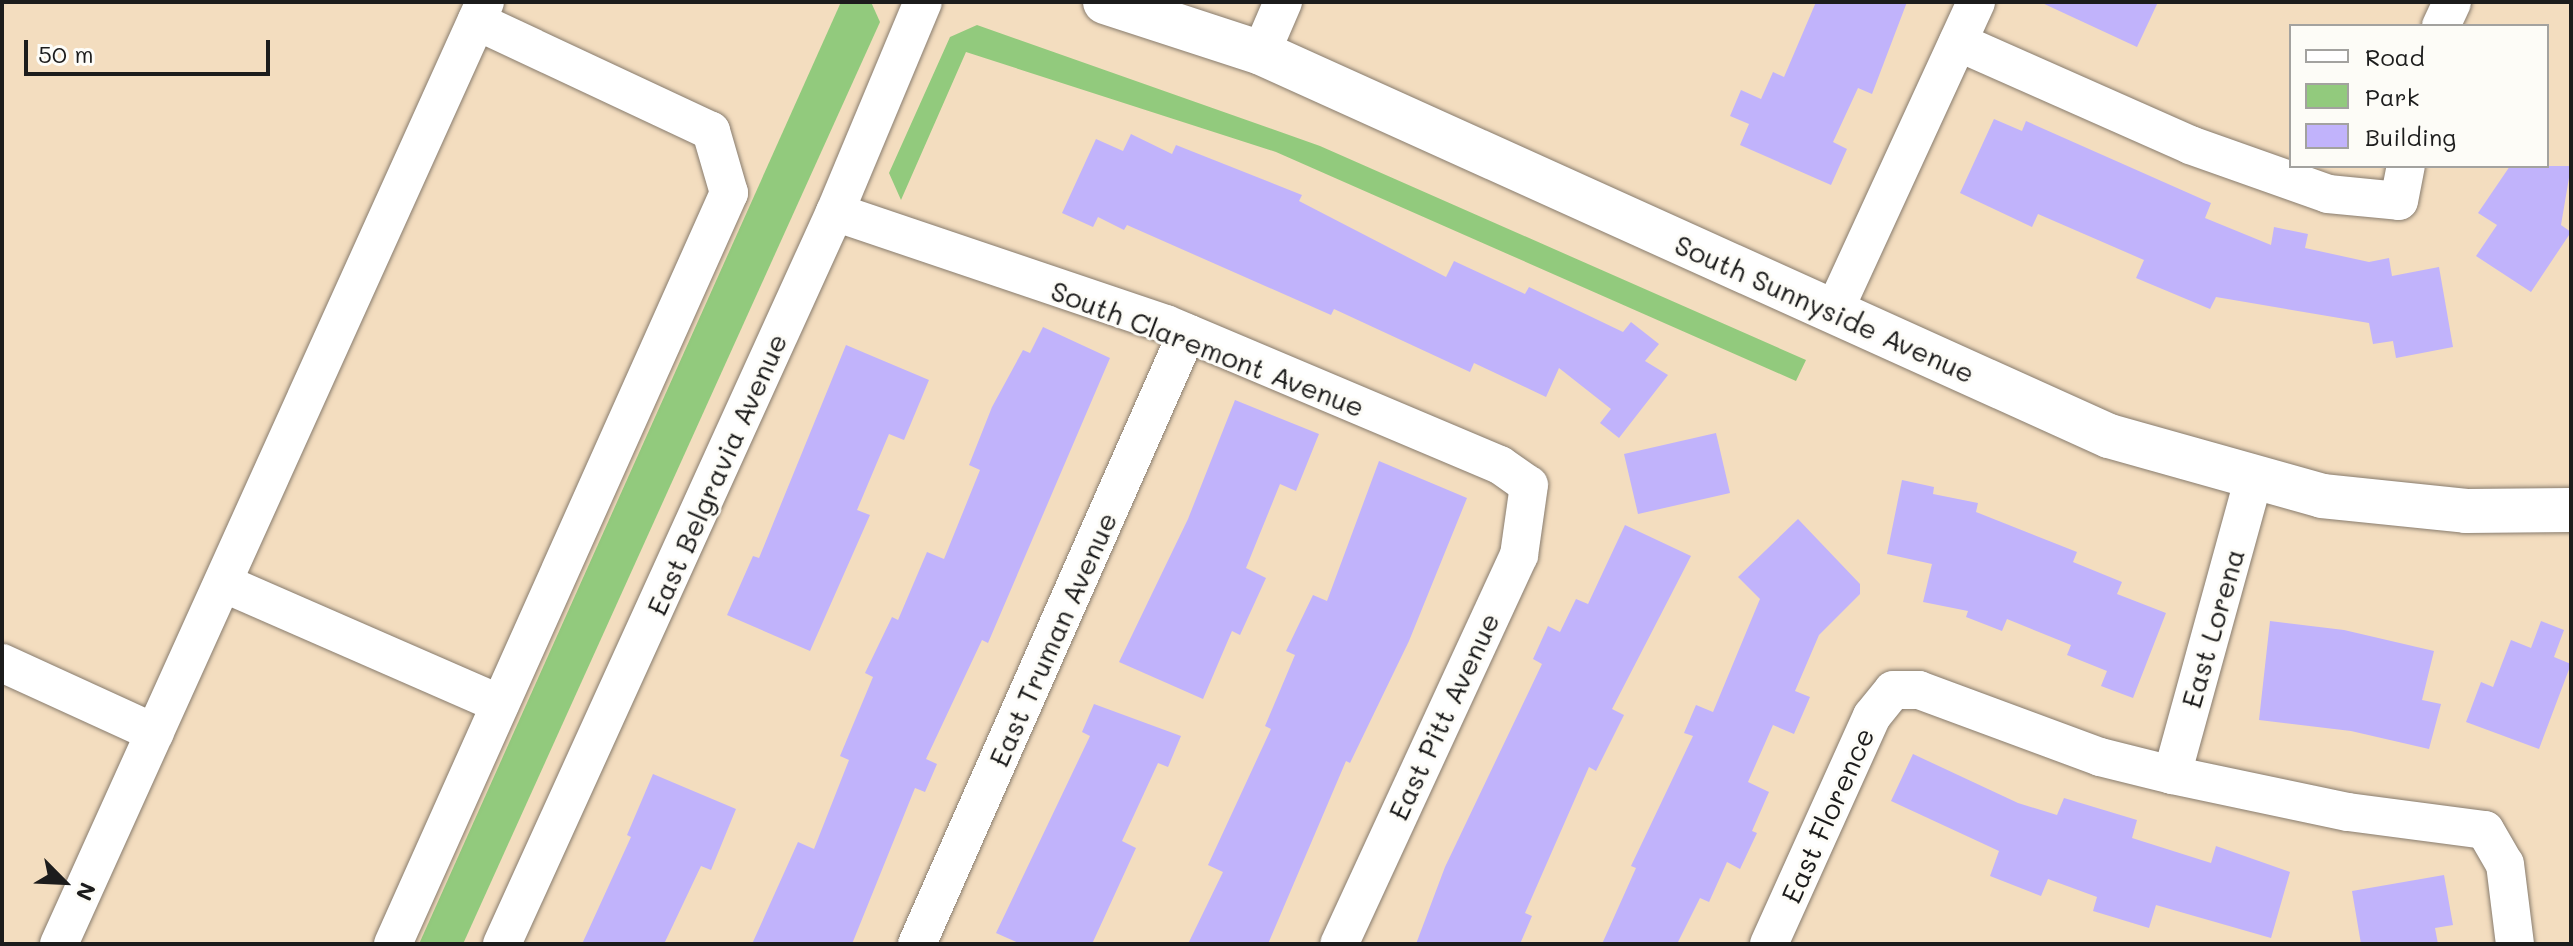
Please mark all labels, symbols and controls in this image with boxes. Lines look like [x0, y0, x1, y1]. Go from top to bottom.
scale bar [28, 24, 274, 74]
legend [2289, 24, 2549, 168]
text: 50 m [38, 38, 94, 69]
text: Road [2365, 41, 2425, 72]
text: Park [2365, 81, 2419, 112]
text: Building [2365, 121, 2456, 152]
street label: South Sunnyside Avenue [1670, 227, 1980, 389]
street label: South Claremont Avenue [1046, 273, 1370, 423]
street label: East Belgravia Avenue [639, 328, 793, 620]
street label: East Truman Avenue [981, 507, 1123, 771]
street label: East Lorena [2173, 545, 2251, 711]
street label: East Pitt Avenue [1380, 607, 1506, 825]
street label: East Florence [1773, 722, 1881, 908]
north arrow [24, 842, 104, 922]
text: N [70, 878, 103, 905]

